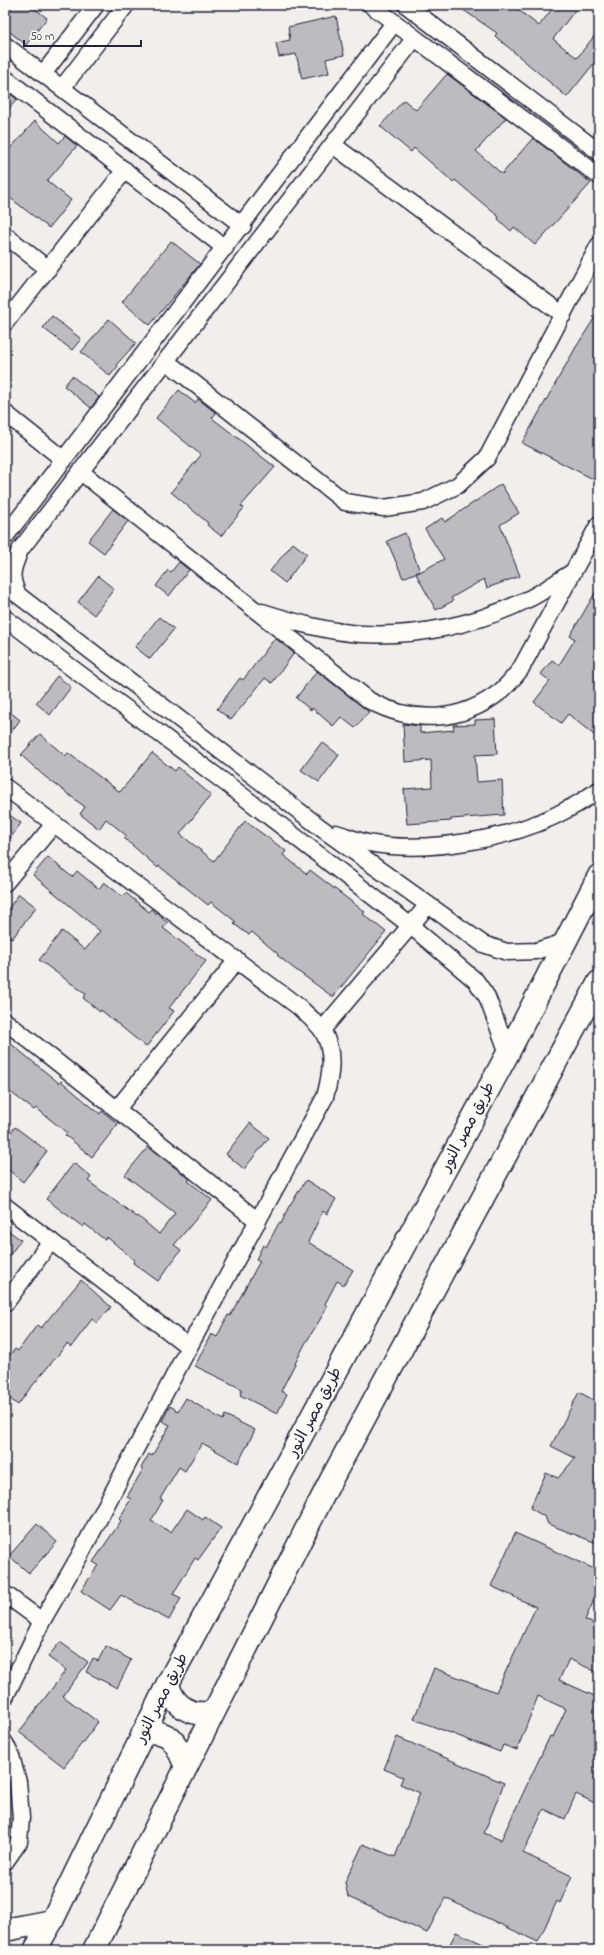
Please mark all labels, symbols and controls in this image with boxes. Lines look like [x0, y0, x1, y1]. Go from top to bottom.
scale bar [24, 22, 141, 48]
text: 50 m [30, 28, 54, 46]
street label: طريق مصر النور [433, 1078, 502, 1178]
street label: طريق مصر النور [280, 1363, 349, 1463]
street label: طريق مصر النور [128, 1649, 195, 1749]

